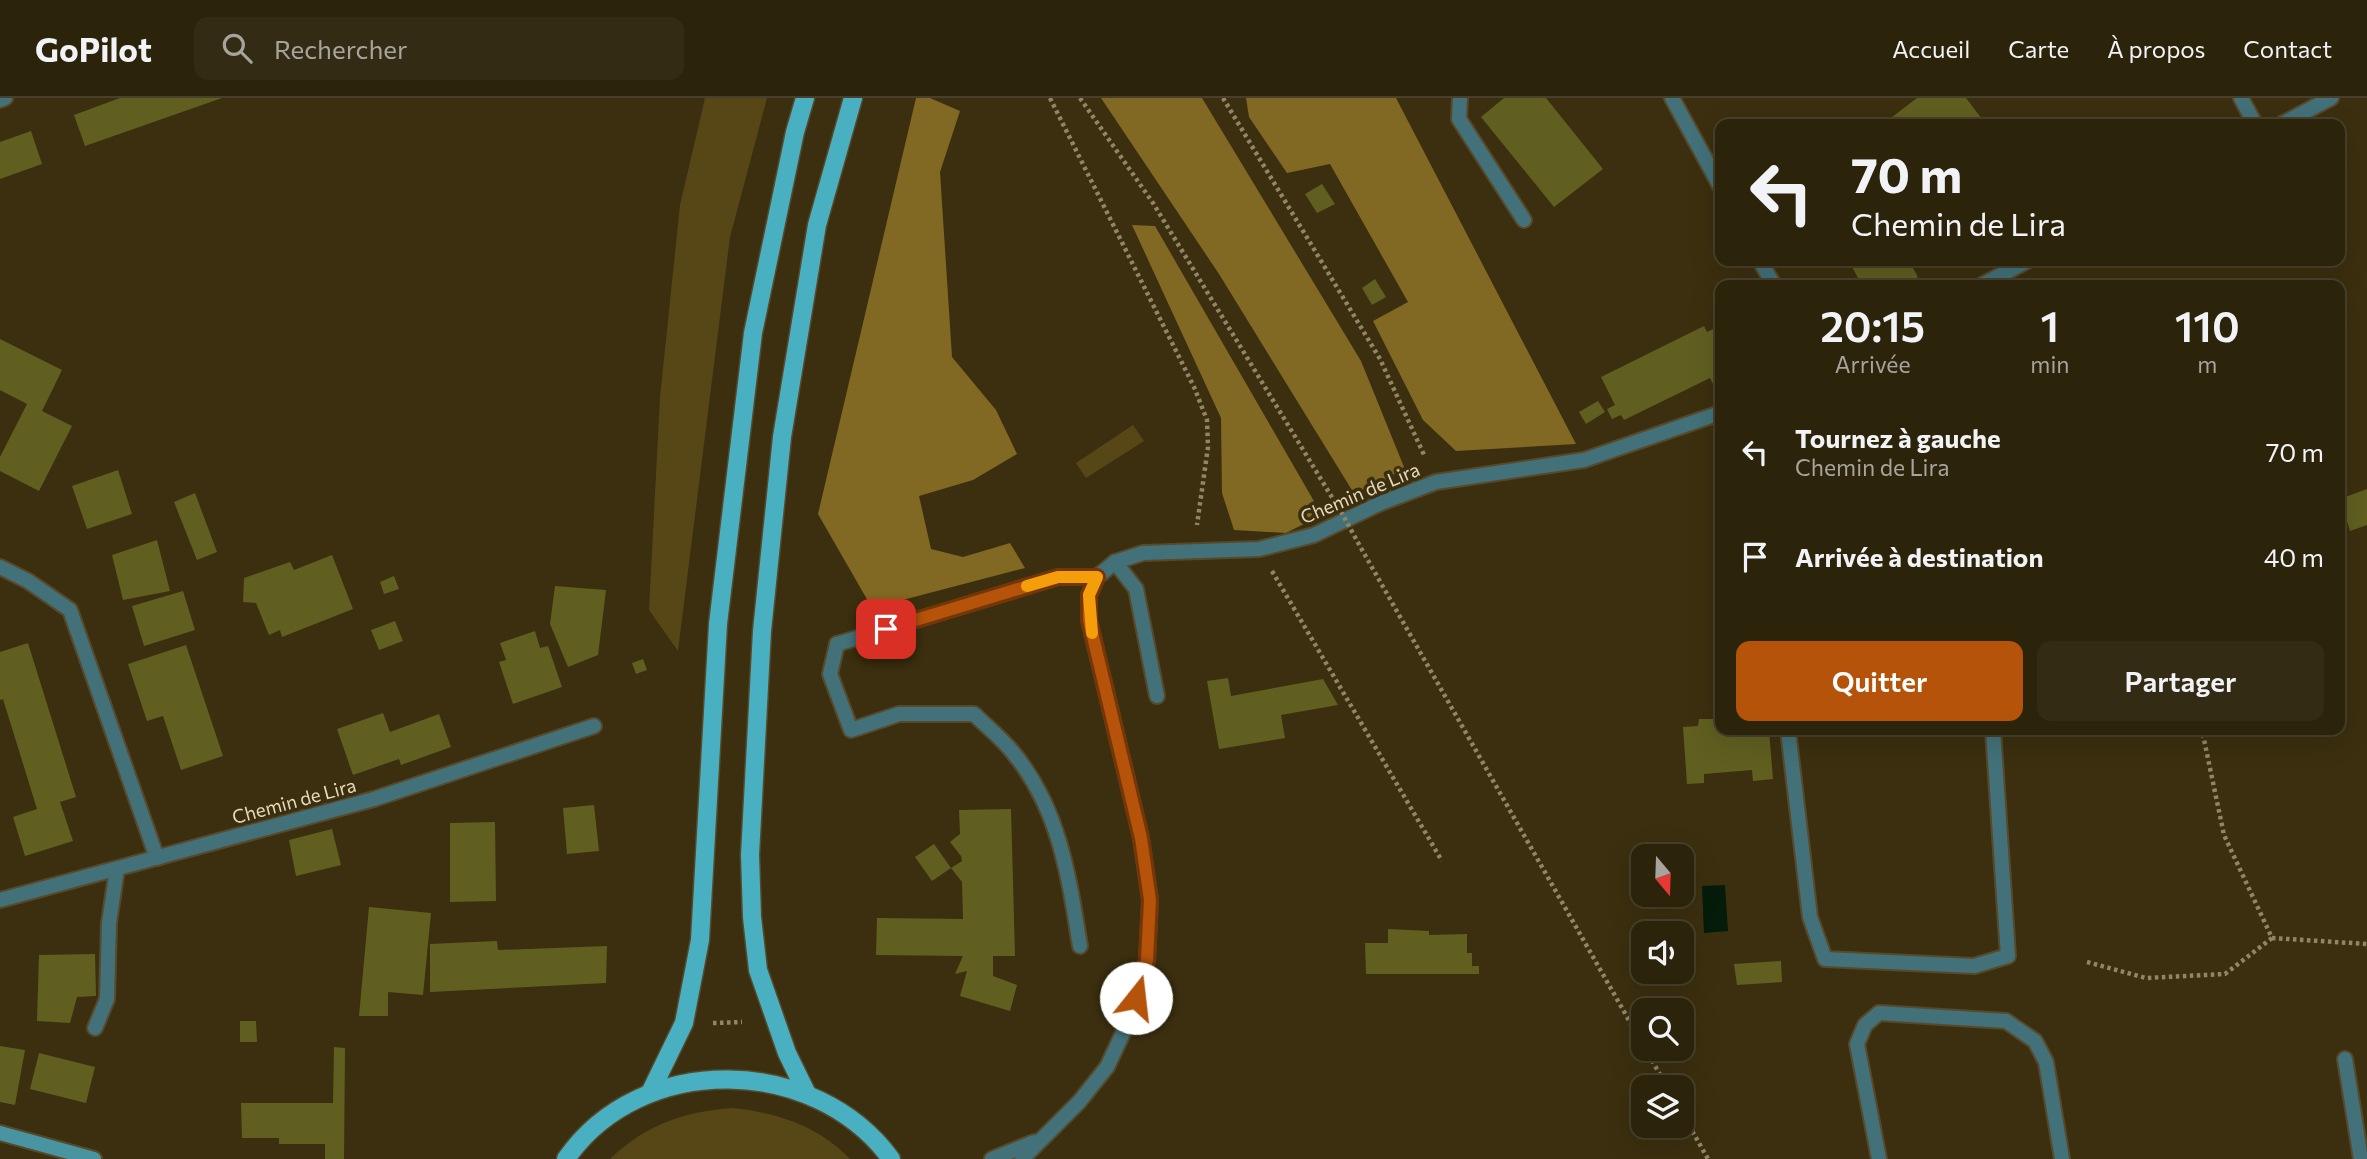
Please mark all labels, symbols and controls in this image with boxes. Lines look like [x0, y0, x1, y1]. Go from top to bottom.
search box [194, 17, 684, 80]
text: GoPilot [35, 28, 152, 69]
icon: search [218, 29, 256, 67]
text: Rechercher [274, 33, 407, 64]
text: Accueil [1892, 34, 1970, 63]
text: Carte [2008, 34, 2069, 63]
text: À propos [2107, 34, 2205, 63]
text: Contact [2243, 34, 2332, 63]
text: 70 m [1851, 143, 1962, 203]
icon: left [1736, 147, 1827, 238]
text: Chemin de Lira [1851, 203, 2066, 243]
text: 20:15 [1820, 299, 1925, 351]
text: 1 [2041, 299, 2059, 351]
text: 110 [2175, 299, 2240, 351]
text: Arrivée [1835, 350, 1911, 378]
text: min [2030, 350, 2070, 378]
text: m [2197, 350, 2217, 378]
text: Tournez à gauche [1795, 422, 2001, 453]
icon: left [1736, 433, 1774, 471]
text: 70 m [2266, 436, 2324, 467]
text: Chemin de Lira [1795, 453, 1950, 481]
street label: Chemin de Lira [1297, 457, 1423, 528]
icon: arrive [1736, 538, 1774, 576]
text: Arrivée à destination [1795, 541, 2043, 572]
text: 40 m [2264, 541, 2324, 572]
pin [856, 599, 916, 659]
icon: arrive [867, 610, 905, 648]
button: Quitter [1736, 641, 2023, 721]
button: Partager [2037, 641, 2324, 721]
street label: Chemin de Lira [229, 773, 359, 828]
north arrow [1631, 844, 1694, 906]
map controls [1631, 844, 1694, 1138]
button: sound [1631, 921, 1694, 984]
position arrow [1099, 961, 1173, 1035]
button: search [1631, 998, 1694, 1061]
button: layers [1631, 1075, 1694, 1138]

